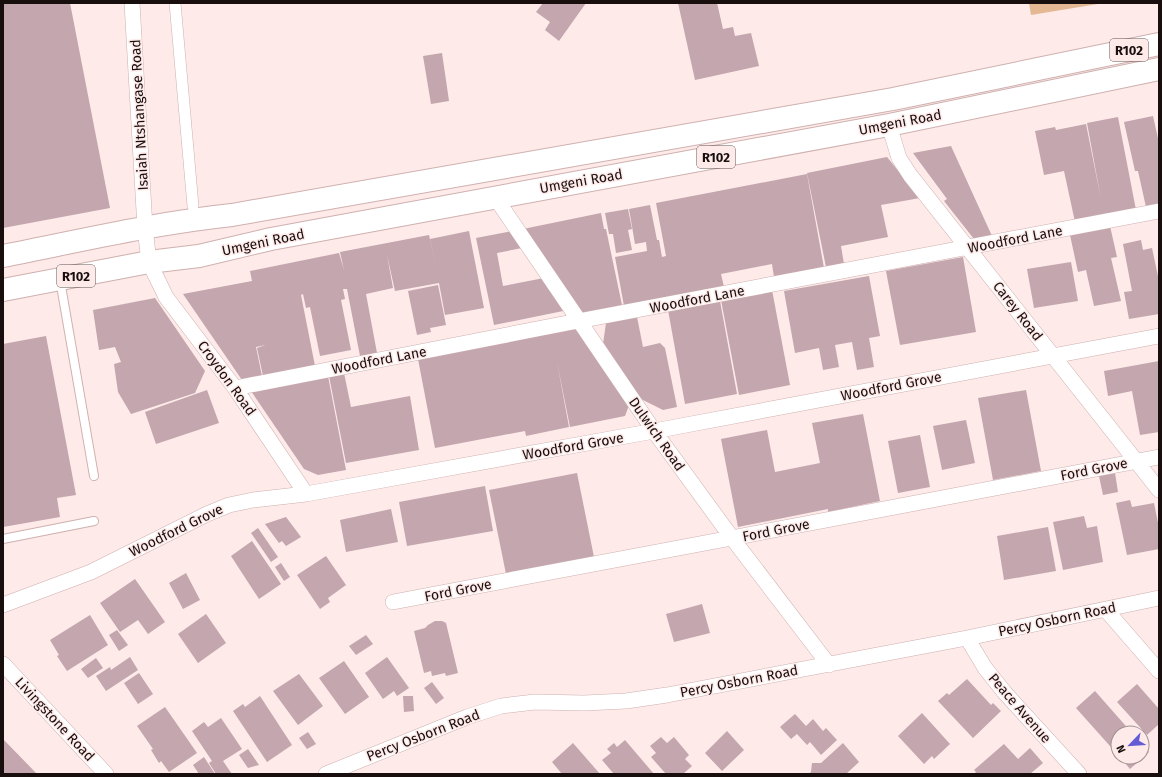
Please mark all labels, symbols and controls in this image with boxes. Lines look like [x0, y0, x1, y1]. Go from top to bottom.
street label: Isaiah Ntshangase Road [127, 39, 152, 191]
road number: R102 [1110, 39, 1148, 61]
street label: Umgeni Road [857, 106, 943, 139]
road number: R102 [697, 146, 735, 168]
street label: Umgeni Road [538, 166, 624, 197]
street label: Woodford Lane [966, 222, 1064, 257]
street label: Umgeni Road [220, 225, 306, 260]
road number: R102 [57, 265, 95, 287]
street label: Carey Road [989, 278, 1046, 344]
street label: Woodford Lane [648, 282, 746, 317]
street label: Croydon Road [194, 338, 259, 419]
street label: Woodford Lane [330, 343, 428, 378]
street label: Woodford Grove [839, 368, 943, 405]
street label: Dulwich Road [625, 394, 688, 474]
street label: Woodford Grove [521, 429, 625, 464]
street label: Ford Grove [1059, 455, 1129, 484]
street label: Woodford Grove [127, 500, 226, 561]
street label: Ford Grove [741, 516, 811, 545]
street label: Ford Grove [423, 576, 493, 605]
street label: Percy Osborn Road [997, 599, 1118, 640]
street label: Percy Osborn Road [679, 662, 800, 701]
street label: Peace Avenue [985, 670, 1055, 747]
street label: Livingstone Road [11, 674, 98, 765]
street label: Percy Osborn Road [364, 706, 482, 765]
north arrow [1110, 725, 1150, 765]
text: N [1114, 743, 1129, 755]

